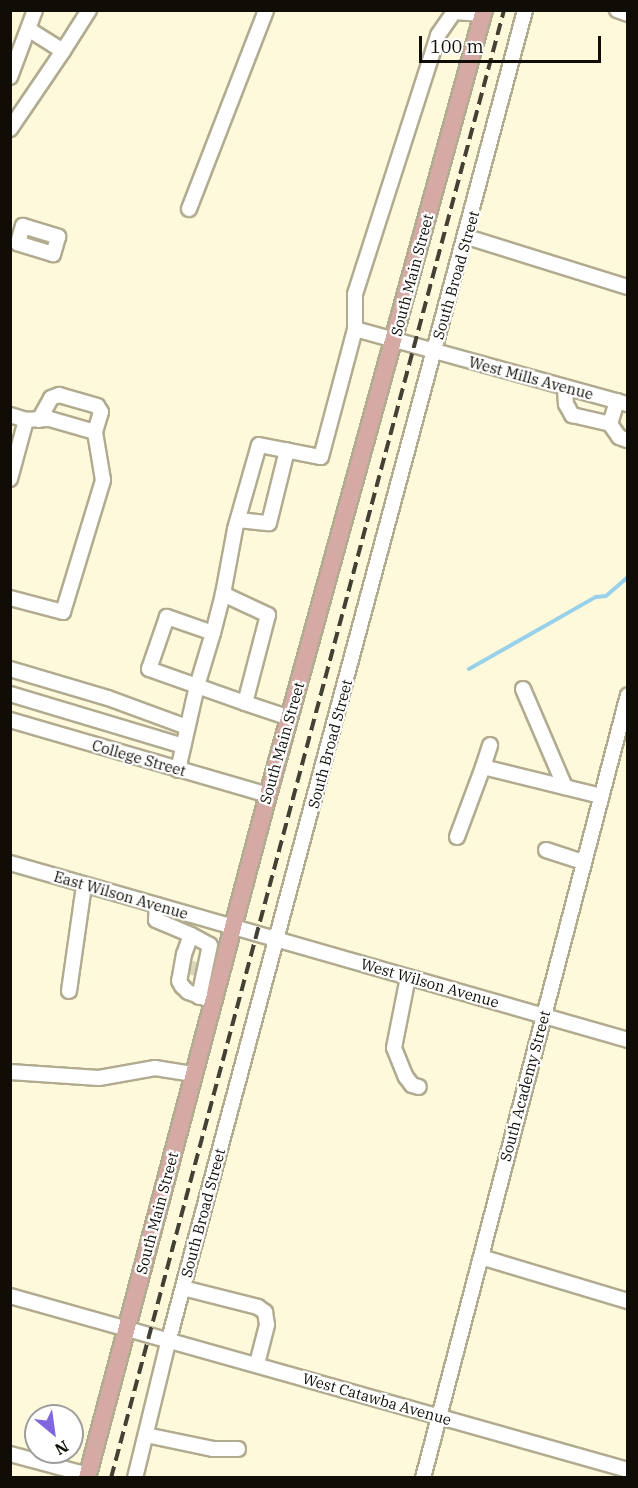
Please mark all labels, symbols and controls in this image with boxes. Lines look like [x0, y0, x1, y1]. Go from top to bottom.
scale bar [422, 24, 604, 62]
text: 100 m [430, 35, 484, 58]
street label: South Broad Street [429, 209, 483, 341]
street label: South Main Street [387, 212, 437, 338]
street label: West Mills Avenue [467, 353, 595, 403]
street label: South Broad Street [304, 677, 356, 811]
street label: South Main Street [256, 680, 308, 806]
street label: College Street [90, 736, 188, 780]
street label: East Wilson Avenue [52, 867, 190, 923]
street label: West Wilson Avenue [359, 955, 501, 1011]
street label: South Academy Street [496, 1008, 554, 1164]
street label: South Broad Street [177, 1146, 229, 1280]
street label: South Main Street [132, 1150, 182, 1276]
street label: West Catawba Avenue [300, 1369, 454, 1429]
north arrow [24, 1404, 84, 1464]
text: N [51, 1436, 72, 1460]

